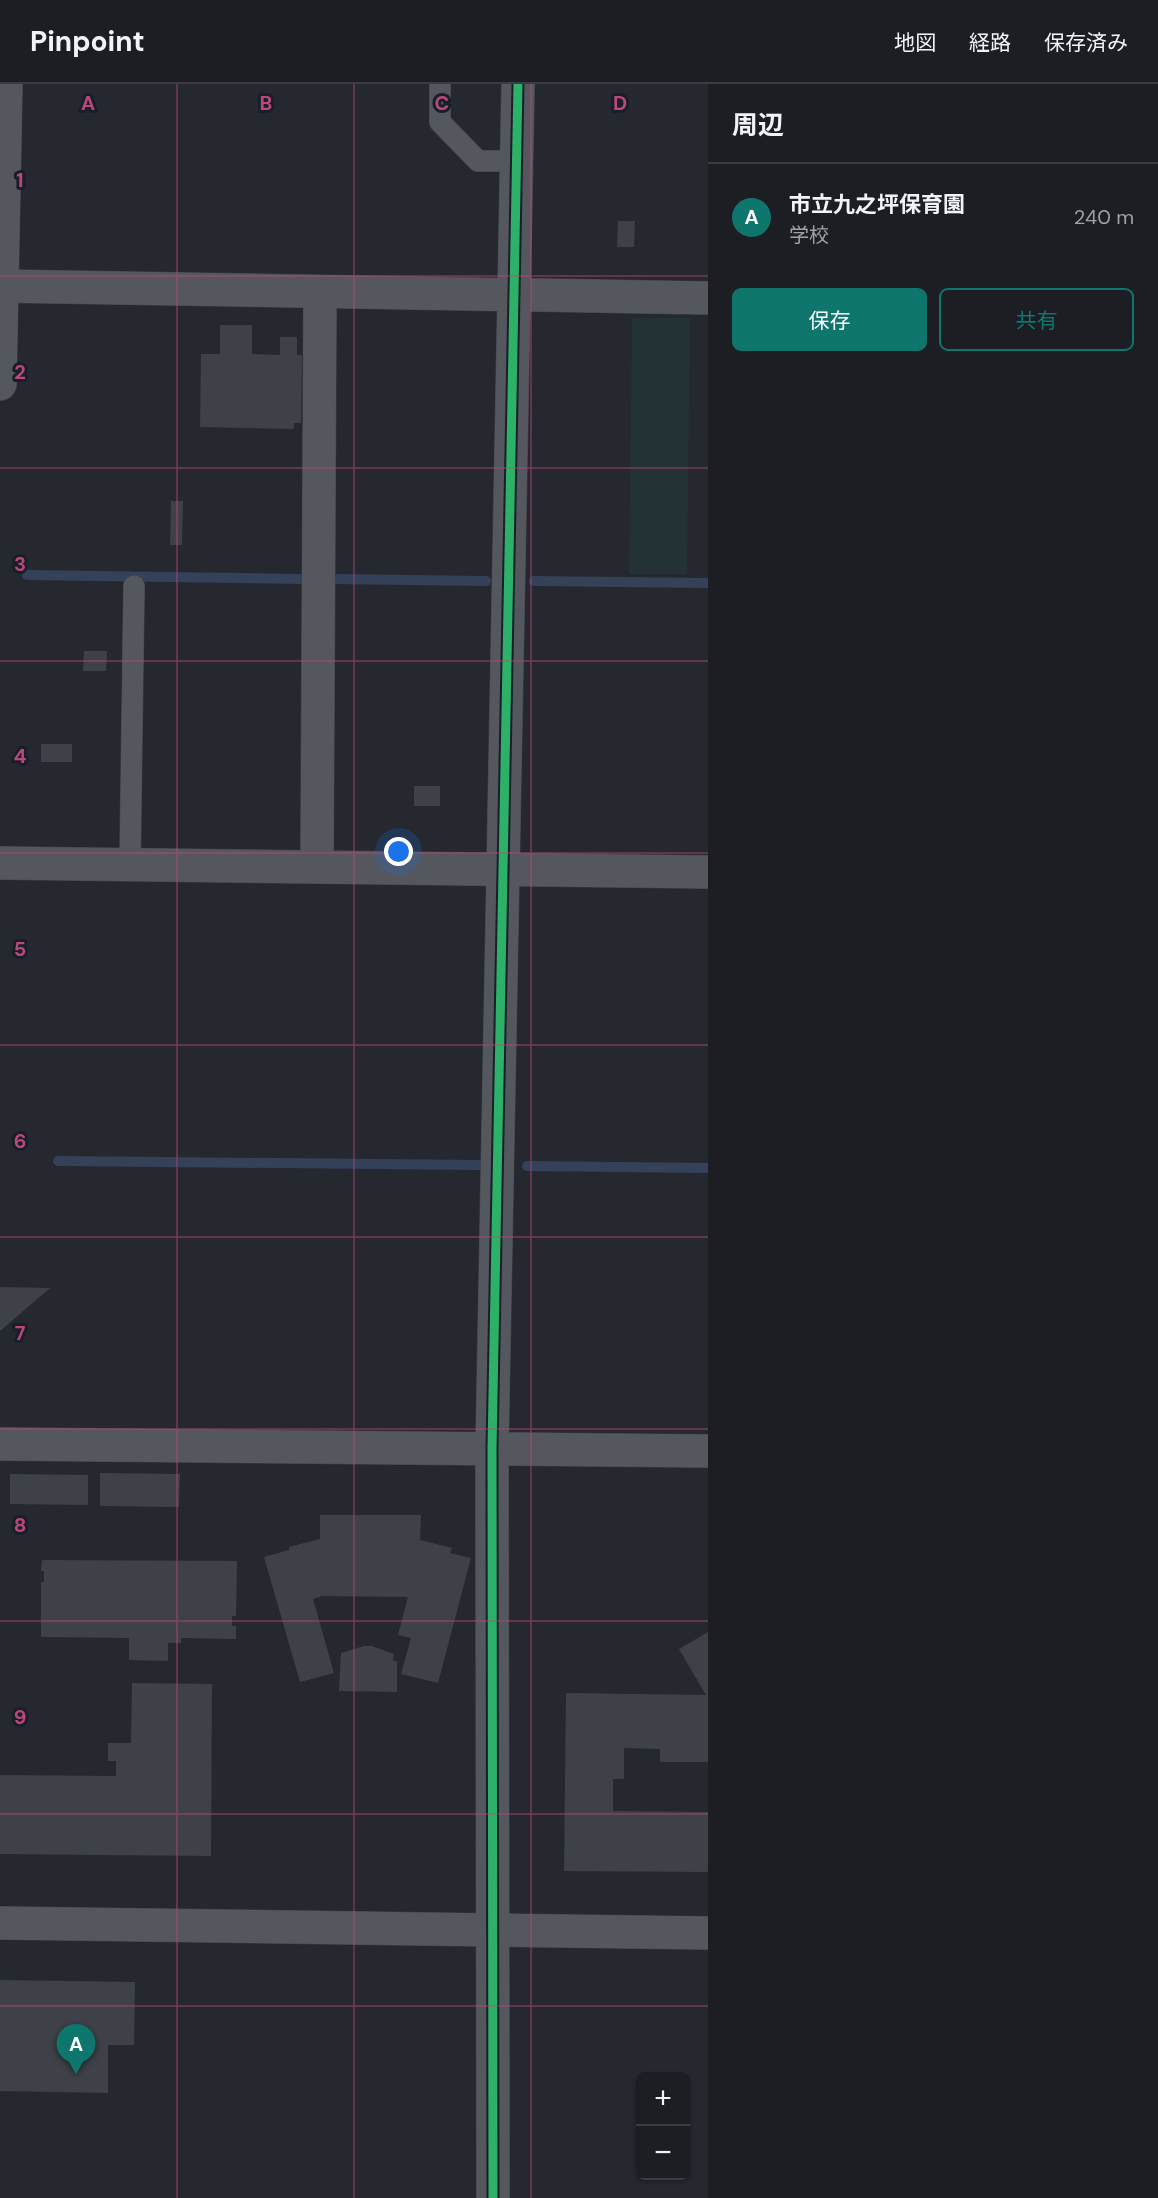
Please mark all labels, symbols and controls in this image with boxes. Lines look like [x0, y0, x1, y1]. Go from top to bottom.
text: Pinpoint [30, 23, 145, 60]
text: 地図 [894, 29, 936, 57]
text: 経路 [969, 29, 1011, 57]
text: 保存済み [1044, 29, 1128, 57]
text: A [81, 90, 95, 116]
text: B [260, 90, 272, 116]
text: C [435, 90, 449, 116]
text: D [613, 90, 627, 116]
text: 周辺 [732, 108, 784, 142]
text: 1 [16, 167, 24, 193]
text: 市立九之坪保育園 [789, 190, 965, 219]
text: A [744, 204, 759, 230]
text: 240 m [1074, 204, 1134, 230]
text: 学校 [789, 222, 829, 248]
button: 保存 [732, 288, 927, 351]
button: 共有 [939, 288, 1134, 351]
text: 2 [14, 359, 26, 385]
text: 3 [14, 551, 26, 577]
text: 4 [14, 743, 27, 769]
your location [384, 837, 413, 866]
text: 5 [14, 936, 26, 962]
text: 6 [14, 1128, 26, 1154]
text: 7 [15, 1320, 26, 1346]
text: 8 [14, 1512, 26, 1538]
text: 9 [14, 1704, 26, 1730]
pin: A [56, 2024, 96, 2074]
map controls [636, 2072, 690, 2180]
button: + [636, 2072, 690, 2126]
button: − [636, 2126, 690, 2180]

